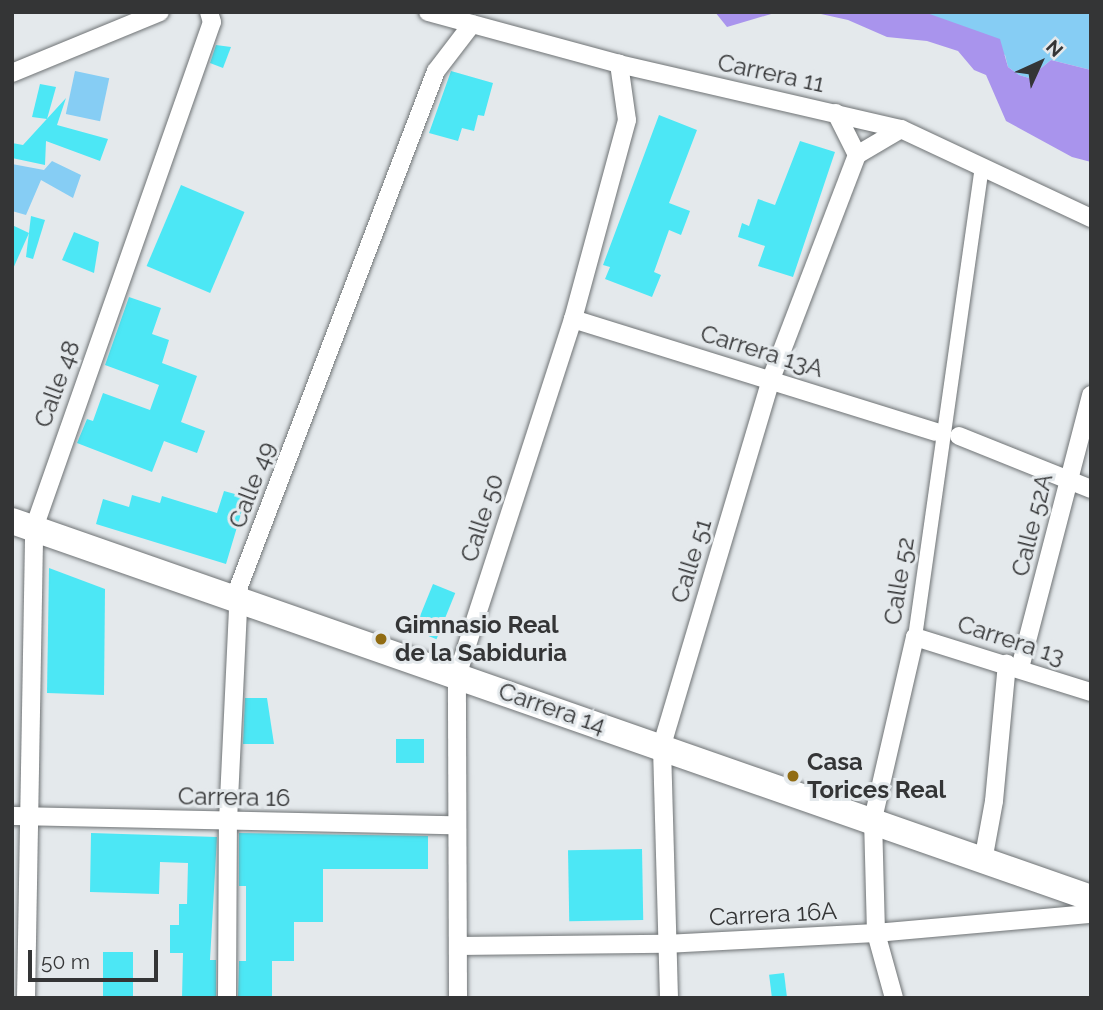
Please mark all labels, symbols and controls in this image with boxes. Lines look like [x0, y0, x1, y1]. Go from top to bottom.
north arrow [1005, 28, 1075, 98]
text: N [1042, 35, 1068, 61]
street label: Carrera 11 [715, 48, 827, 98]
street label: Carrera 13A [697, 319, 827, 383]
street label: Calle 48 [28, 337, 86, 431]
street label: Calle 49 [222, 438, 282, 532]
street label: Calle 50 [454, 470, 510, 566]
street label: Calle 52A [1005, 471, 1059, 579]
street label: Calle 51 [665, 516, 717, 606]
street label: Calle 52 [878, 535, 920, 627]
street label: Carrera 13 [954, 609, 1068, 671]
place label: Gimnasio Real de la Sabiduria [395, 611, 567, 667]
marker: Gimnasio Real de la Sabiduria [373, 631, 389, 647]
street label: Carrera 14 [495, 676, 609, 740]
place label: Casa Torices Real [807, 748, 946, 804]
marker: Casa Torices Real [785, 768, 801, 784]
street label: Carrera 16 [178, 782, 290, 812]
street label: Carrera 16A [708, 896, 838, 932]
scale bar [32, 936, 161, 980]
text: 50 m [41, 949, 90, 974]

